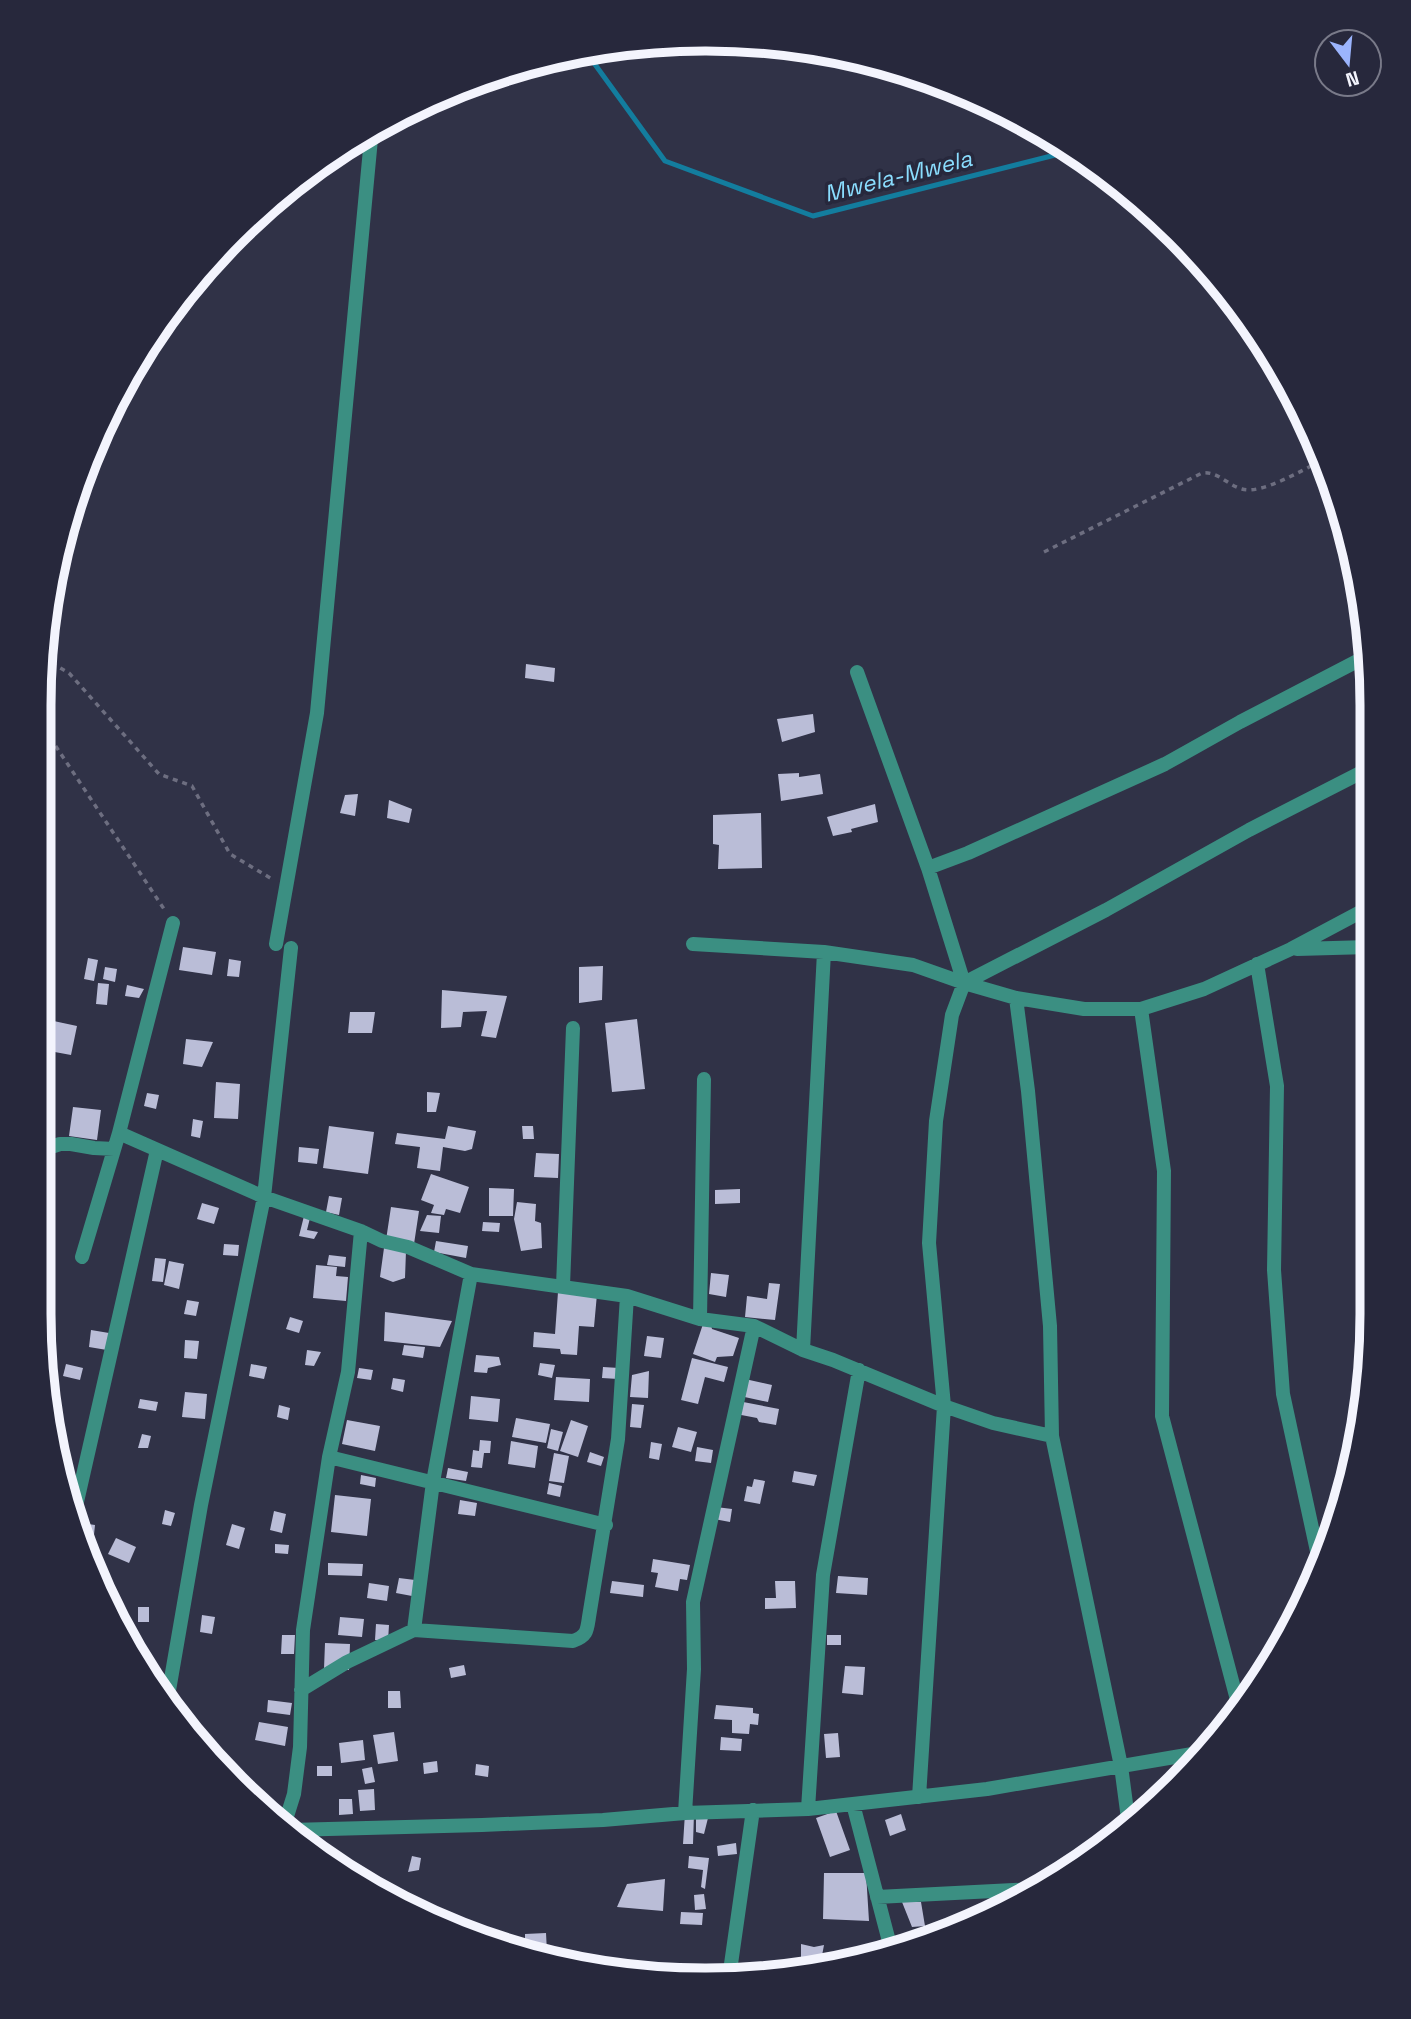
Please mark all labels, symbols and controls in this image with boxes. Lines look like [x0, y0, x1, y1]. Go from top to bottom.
north arrow [1313, 28, 1383, 98]
text: N [1343, 65, 1362, 93]
water label: Mwela-Mwela [821, 143, 976, 209]

